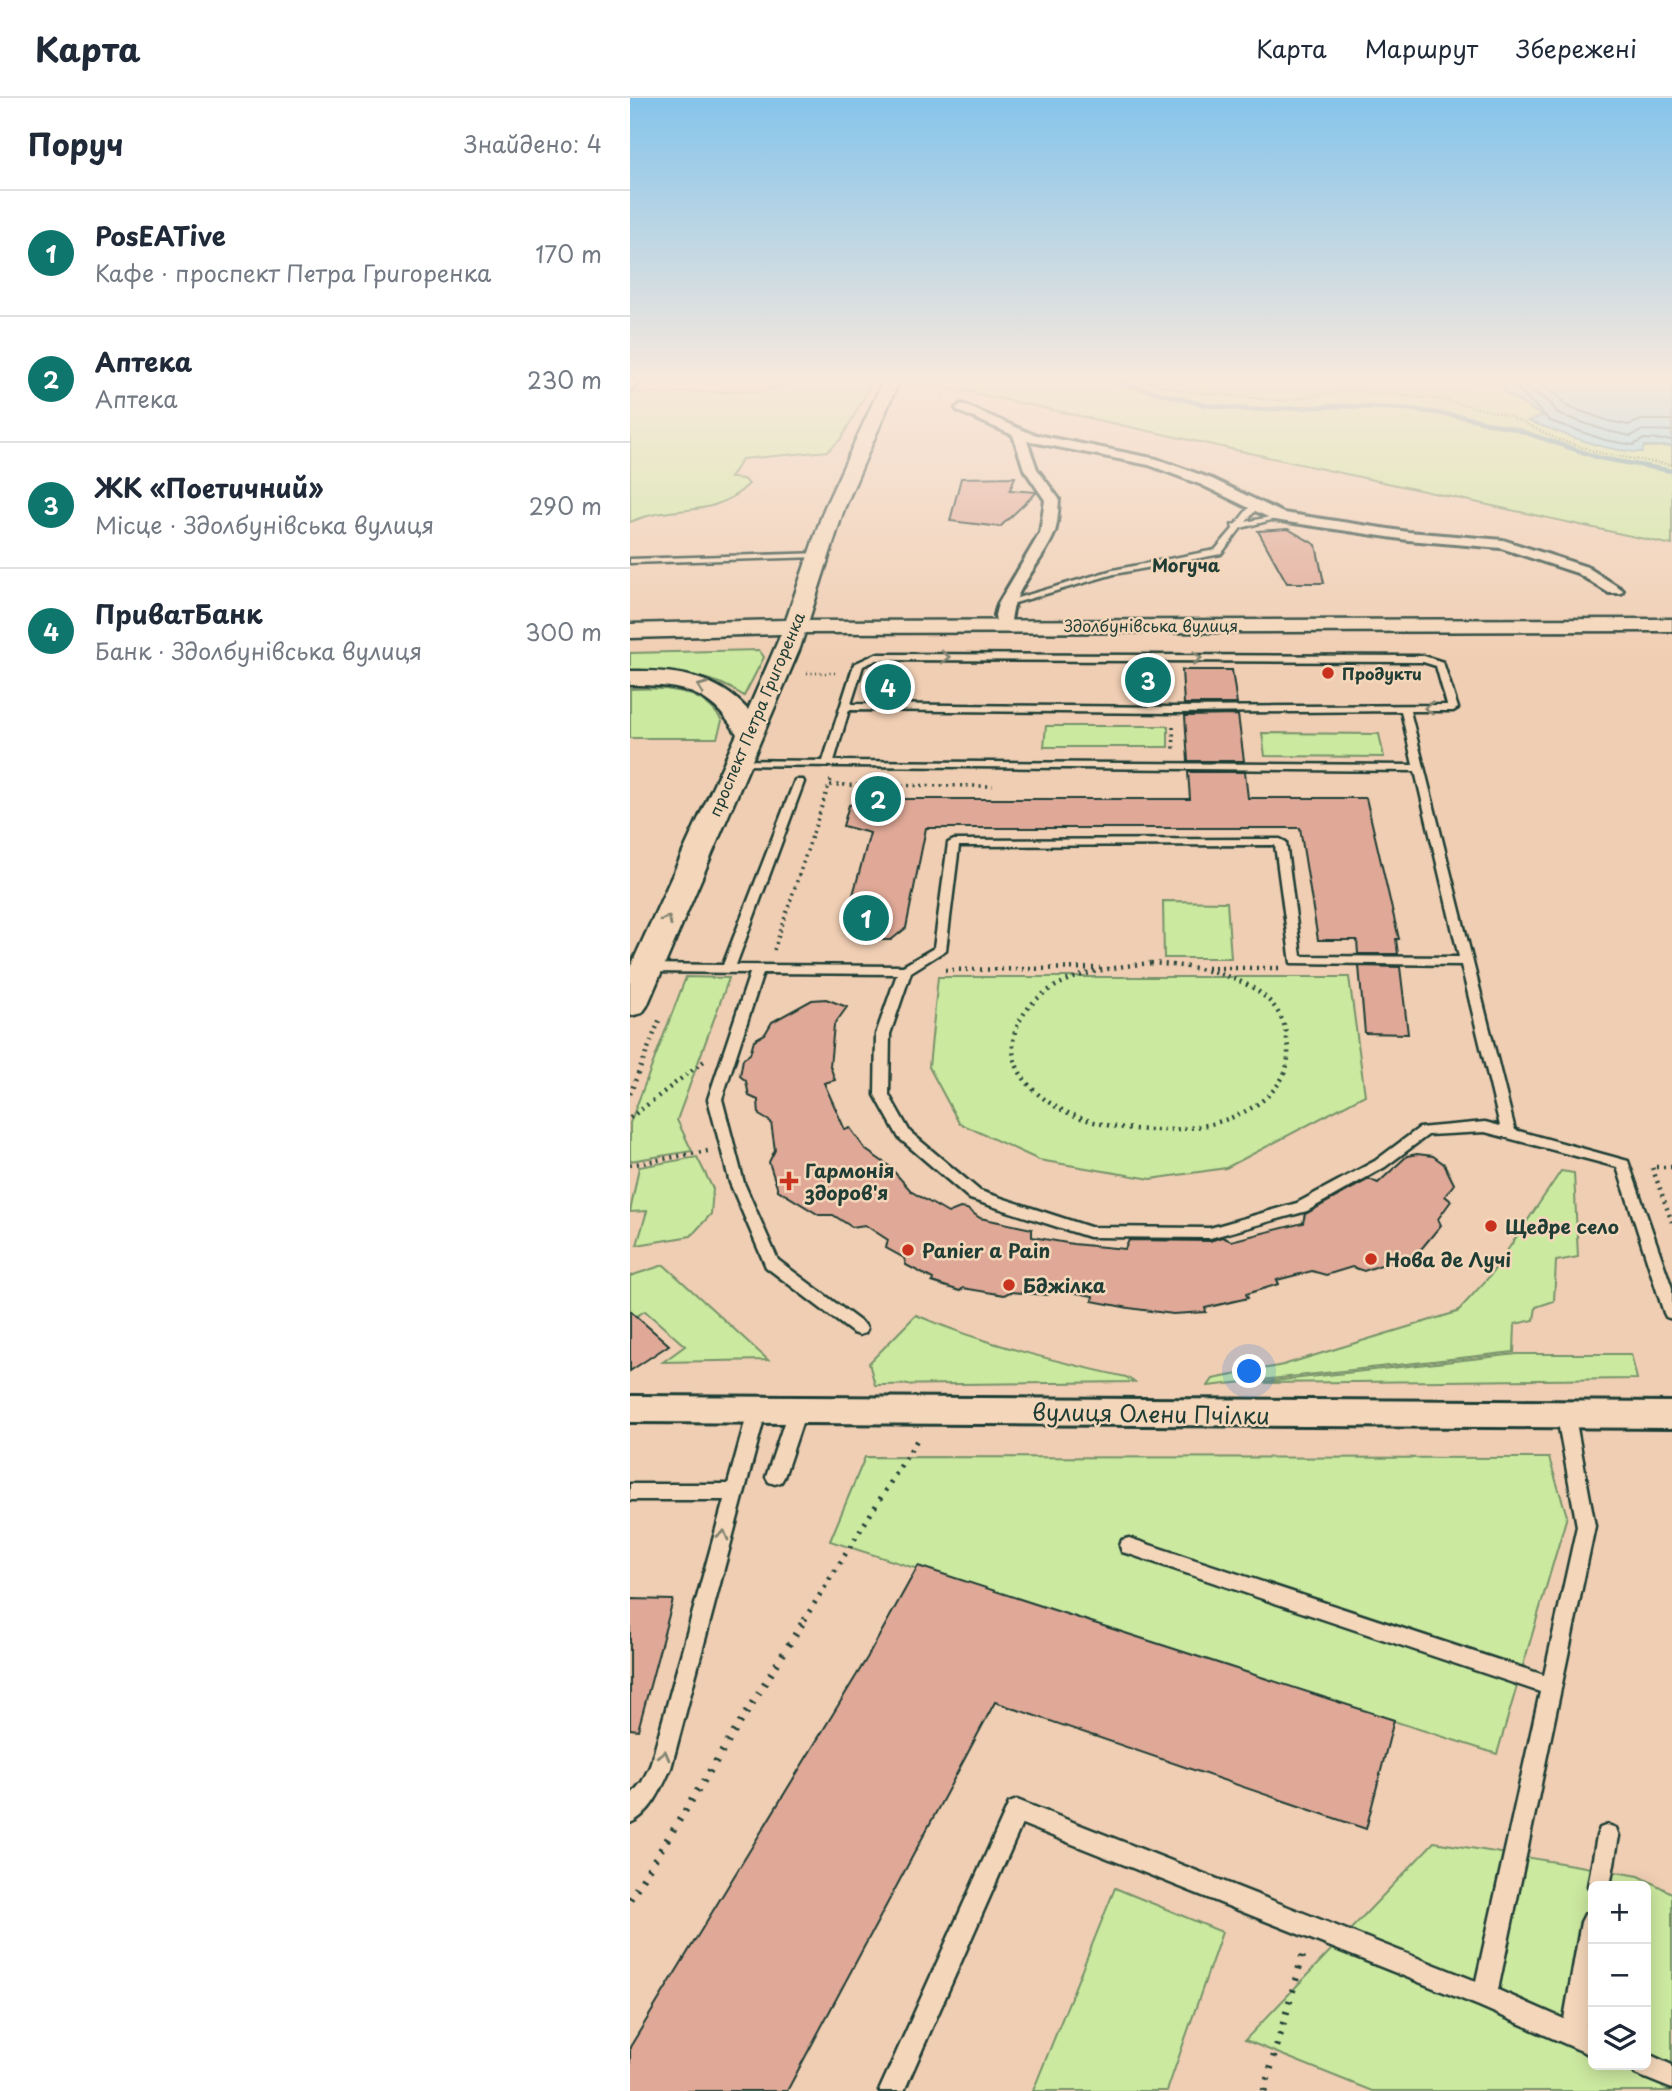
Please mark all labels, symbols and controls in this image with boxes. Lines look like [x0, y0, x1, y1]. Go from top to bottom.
text: Карта [35, 23, 141, 73]
text: Карта [1256, 30, 1327, 66]
text: Маршрут [1365, 30, 1478, 66]
text: Збережені [1516, 30, 1637, 66]
text: Поруч [28, 121, 123, 166]
text: Знайдено: 4 [464, 126, 602, 161]
text: PosEATive [95, 216, 226, 255]
text: 1 [46, 236, 57, 271]
text: 170 m [535, 236, 602, 271]
text: Кафе · проспект Петра Григоренка [95, 255, 491, 290]
text: Аптека [95, 342, 192, 381]
text: 2 [43, 362, 59, 397]
text: 230 m [527, 362, 602, 397]
text: Аптека [95, 381, 177, 416]
text: ЖК «Поетичний» [95, 468, 323, 507]
text: 3 [43, 488, 59, 523]
text: 290 m [529, 488, 602, 523]
text: Місце · Здолбунівська вулиця [95, 507, 434, 542]
district label: Могуча [1152, 551, 1221, 578]
text: ПриватБанк [95, 594, 263, 633]
street label: проспект Петра Григоренка [702, 608, 810, 820]
street label: Здолбунівська вулиця [1064, 613, 1238, 637]
text: 4 [43, 614, 59, 649]
text: 300 m [525, 614, 602, 649]
text: Банк · Здолбунівська вулиця [95, 633, 422, 668]
one-way arrow [940, 649, 950, 665]
one-way arrow [1192, 650, 1202, 666]
pin: 3 [1125, 654, 1171, 706]
pin: 4 [865, 661, 911, 713]
place label: Продукти [1342, 661, 1422, 685]
marker: Продукти [1320, 665, 1336, 681]
one-way arrow [697, 681, 709, 695]
one-way arrow [1423, 701, 1434, 716]
pin: 2 [855, 773, 901, 825]
pin: 1 [843, 892, 889, 944]
one-way arrow [658, 915, 672, 927]
place label: Гармонія здоров'я [804, 1156, 895, 1206]
marker: Гармонія здоров'я [779, 1171, 799, 1191]
place label: Щедре село [1505, 1212, 1619, 1240]
marker: Щедре село [1483, 1218, 1499, 1234]
place label: Panier a Pain [922, 1236, 1050, 1264]
marker: Panier a Pain [900, 1242, 916, 1258]
place label: Нова де Лучі [1385, 1245, 1511, 1273]
marker: Нова де Лучі [1363, 1251, 1379, 1267]
place label: Бджілка [1023, 1271, 1106, 1299]
marker: Бджілка [1001, 1277, 1017, 1293]
your location [1232, 1354, 1266, 1388]
street label: вулиця Олени Пчілки [1032, 1393, 1270, 1433]
one-way arrow [715, 1529, 730, 1541]
one-way arrow [656, 1749, 670, 1761]
map controls [1588, 1881, 1651, 2070]
button: + [1588, 1881, 1651, 1944]
button: − [1588, 1944, 1651, 2007]
button: layers [1588, 2007, 1651, 2070]

